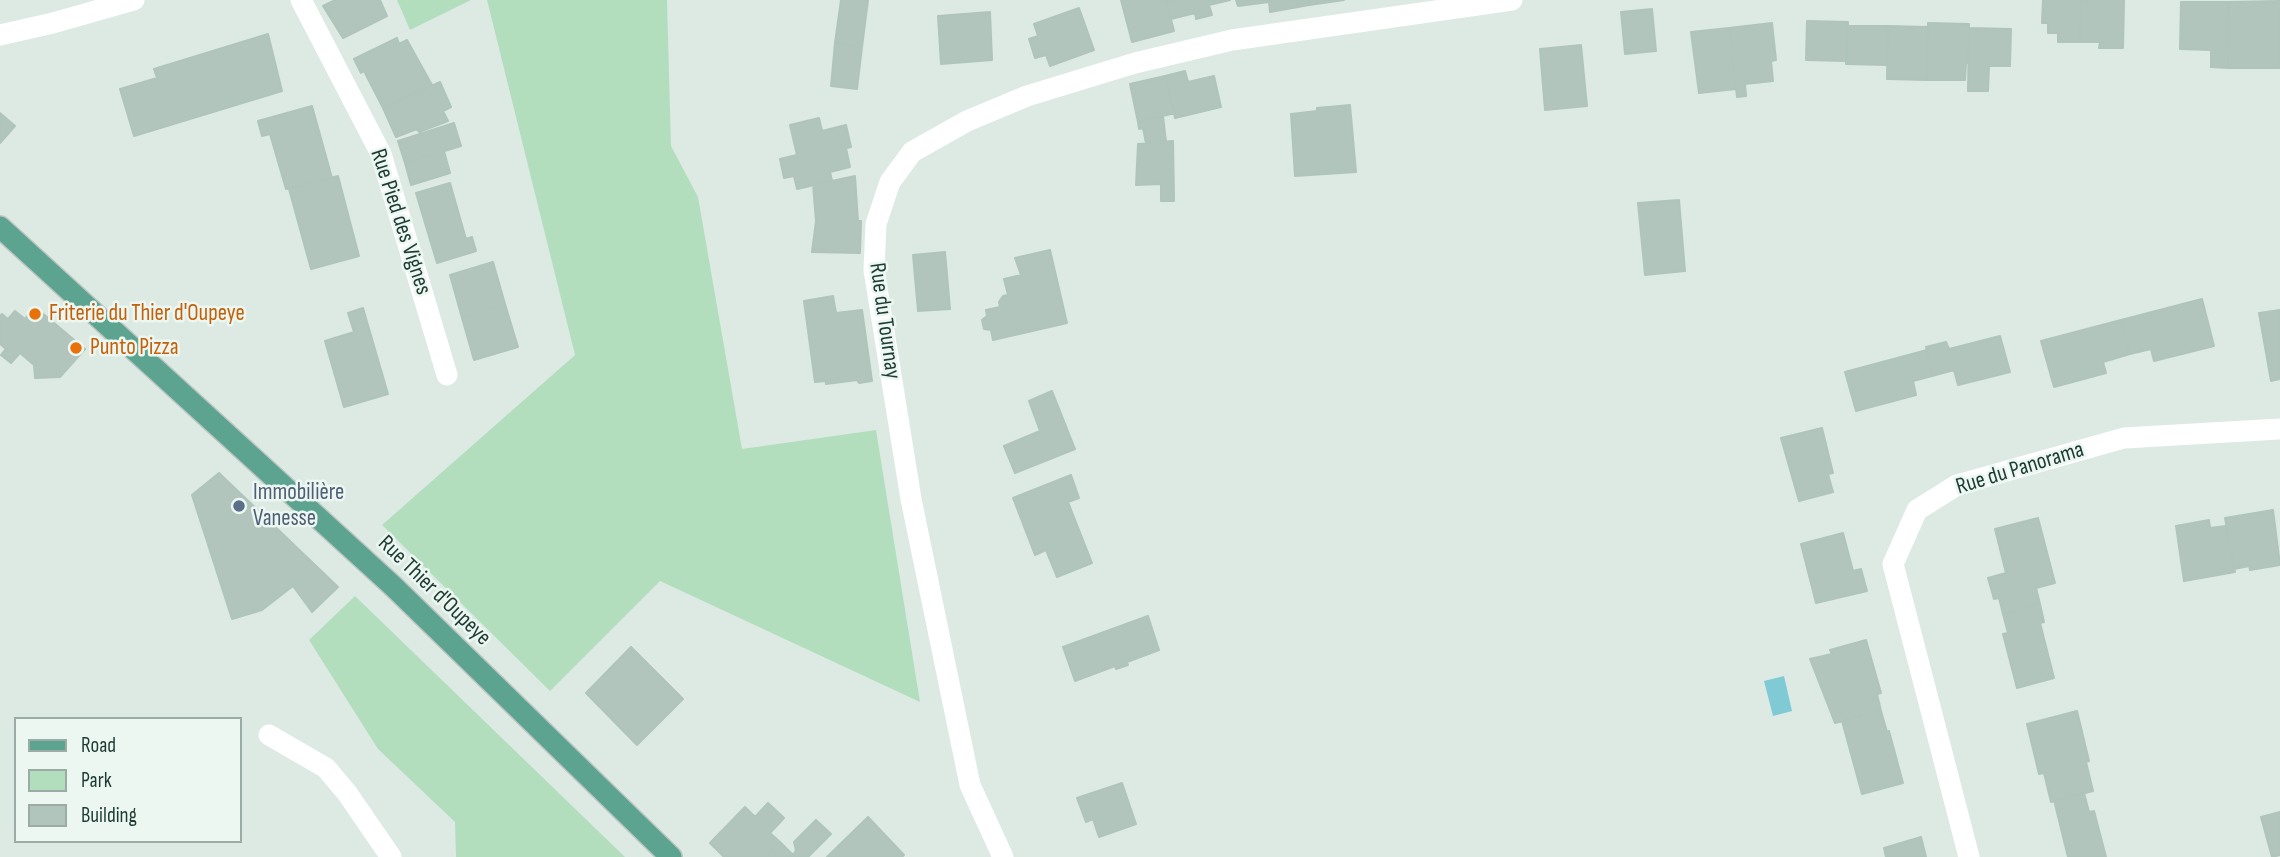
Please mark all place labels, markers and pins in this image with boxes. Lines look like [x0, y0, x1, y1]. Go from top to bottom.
place label: Friterie du Thier d'Oupeye [49, 300, 245, 328]
marker: Friterie du Thier d'Oupeye [27, 306, 43, 322]
place label: Punto Pizza [90, 334, 179, 362]
marker: Punto Pizza [68, 340, 84, 356]
place label: Immobilière Vanesse [253, 479, 344, 533]
marker: Immobilière Vanesse [231, 498, 247, 514]

